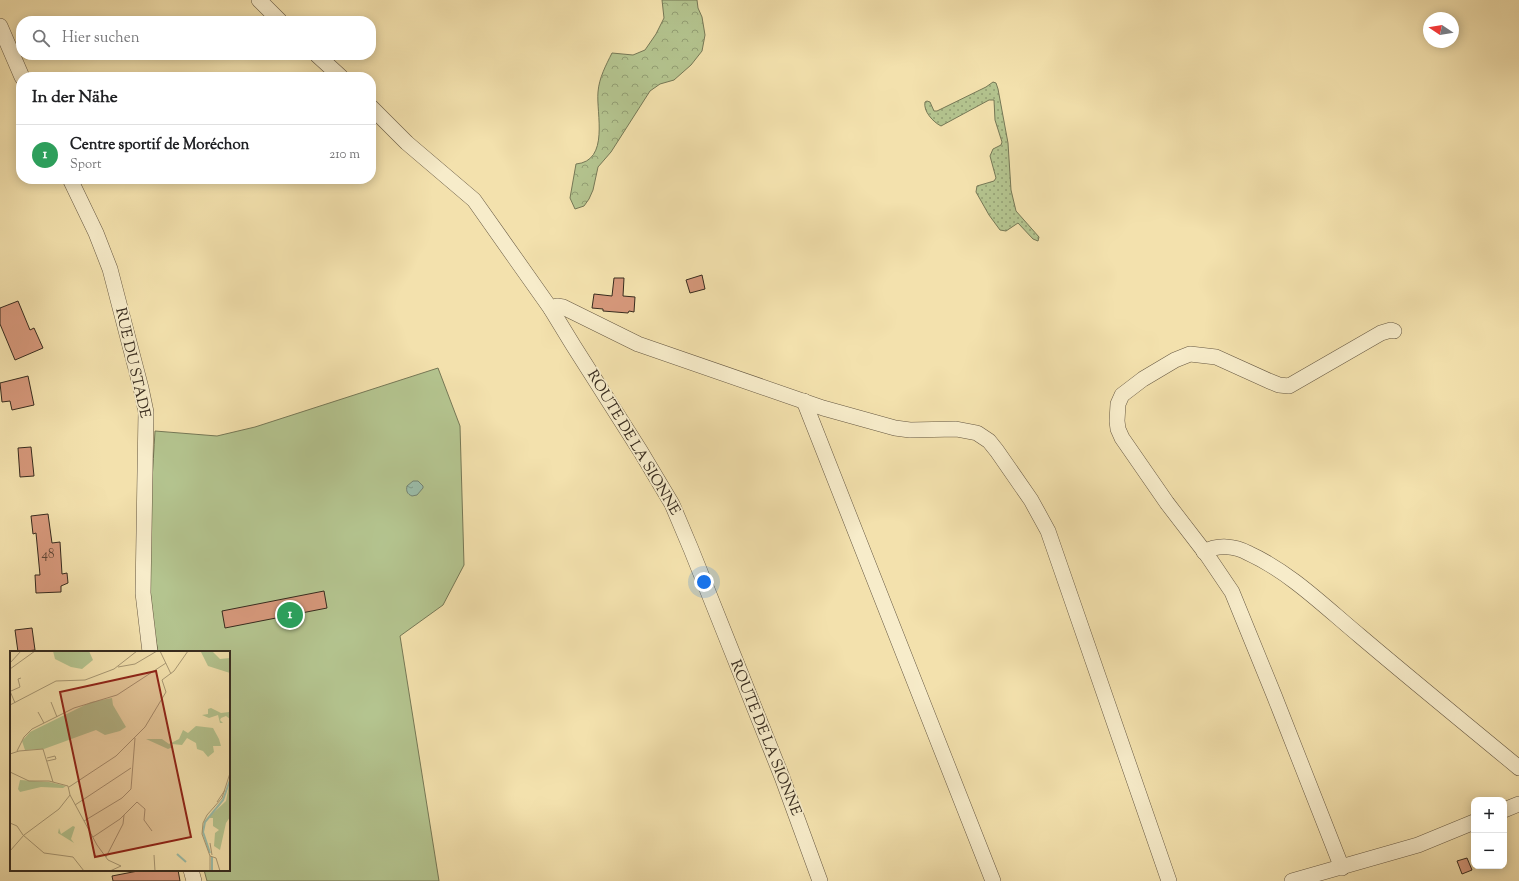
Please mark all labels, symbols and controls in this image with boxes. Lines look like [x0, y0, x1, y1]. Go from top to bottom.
north arrow [1423, 12, 1459, 48]
search box [16, 16, 376, 60]
icon: search [30, 27, 52, 49]
text: Hier suchen [62, 28, 140, 49]
text: In der Nähe [32, 86, 118, 110]
text: Centre sportif de Moréchon [70, 135, 249, 156]
text: 1 [43, 146, 47, 164]
text: 210 m [329, 146, 360, 164]
text: Sport [70, 156, 101, 174]
street label: RUE DU STADE [109, 306, 155, 420]
street label: ROUTE DE LA SIONNE [581, 366, 685, 520]
house number: 48 [41, 546, 55, 564]
your location [694, 572, 714, 592]
pin: 1 [277, 600, 303, 630]
inset map [10, 651, 230, 871]
street label: ROUTE DE LA SIONNE [724, 657, 806, 819]
map controls [1471, 797, 1507, 869]
button: + [1471, 797, 1507, 833]
button: − [1471, 833, 1507, 869]

